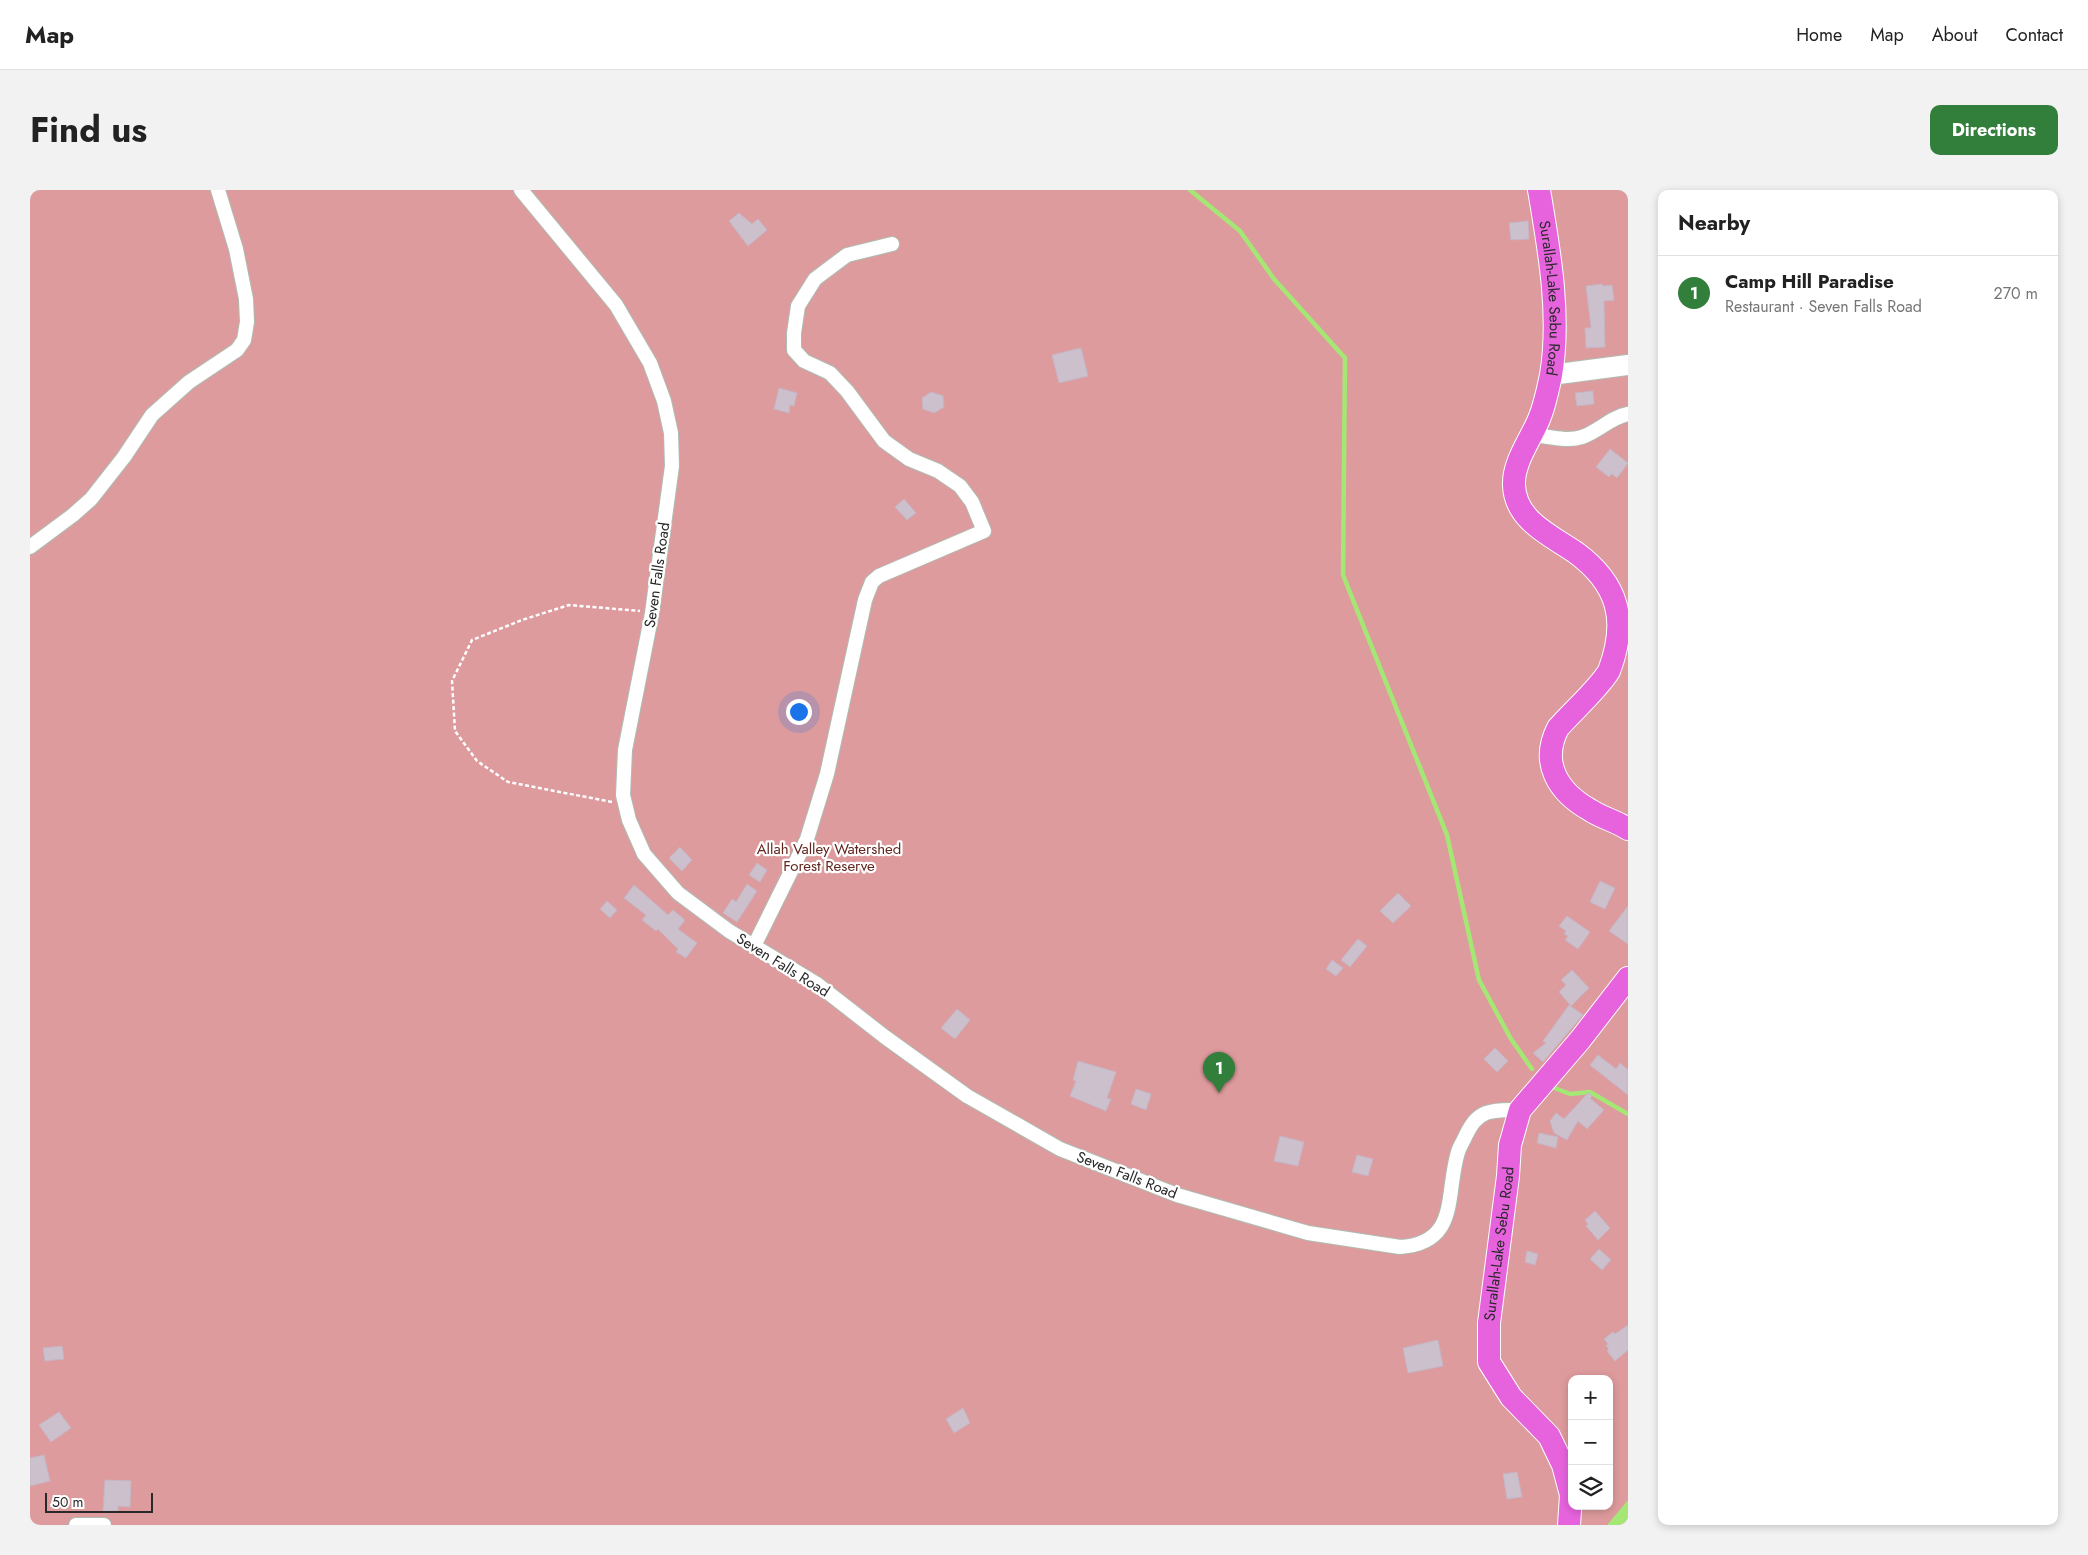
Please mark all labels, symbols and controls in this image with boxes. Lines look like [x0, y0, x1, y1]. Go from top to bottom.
text: Map [25, 17, 74, 52]
text: Home [1796, 22, 1842, 48]
text: Map [1870, 22, 1904, 48]
text: About [1932, 22, 1977, 48]
text: Contact [2005, 22, 2063, 48]
text: Find us [30, 105, 147, 155]
button: Directions [1930, 105, 2058, 155]
text: Nearby [1678, 208, 1750, 238]
street label: Surallah-Lake Sebu Road [1533, 219, 1566, 377]
text: Camp Hill Paradise [1725, 268, 1894, 295]
text: 1 [1690, 282, 1698, 305]
text: 270 m [1994, 282, 2038, 305]
text: Restaurant · Seven Falls Road [1725, 295, 1922, 318]
street label: Seven Falls Road [639, 521, 675, 629]
your location [786, 699, 812, 725]
park label: Allah Valley Watershed Forest Reserve [757, 838, 901, 877]
street label: Seven Falls Road [732, 928, 834, 1002]
pin: 1 [1203, 1052, 1235, 1093]
street label: Seven Falls Road [1073, 1146, 1181, 1204]
street label: Surallah-Lake Sebu Road [1478, 1166, 1520, 1322]
map controls [1568, 1375, 1613, 1510]
button: + [1568, 1375, 1613, 1420]
button: − [1568, 1420, 1613, 1465]
button: layers [1568, 1465, 1613, 1510]
scale bar [45, 1490, 152, 1513]
text: 50 m [52, 1492, 83, 1512]

